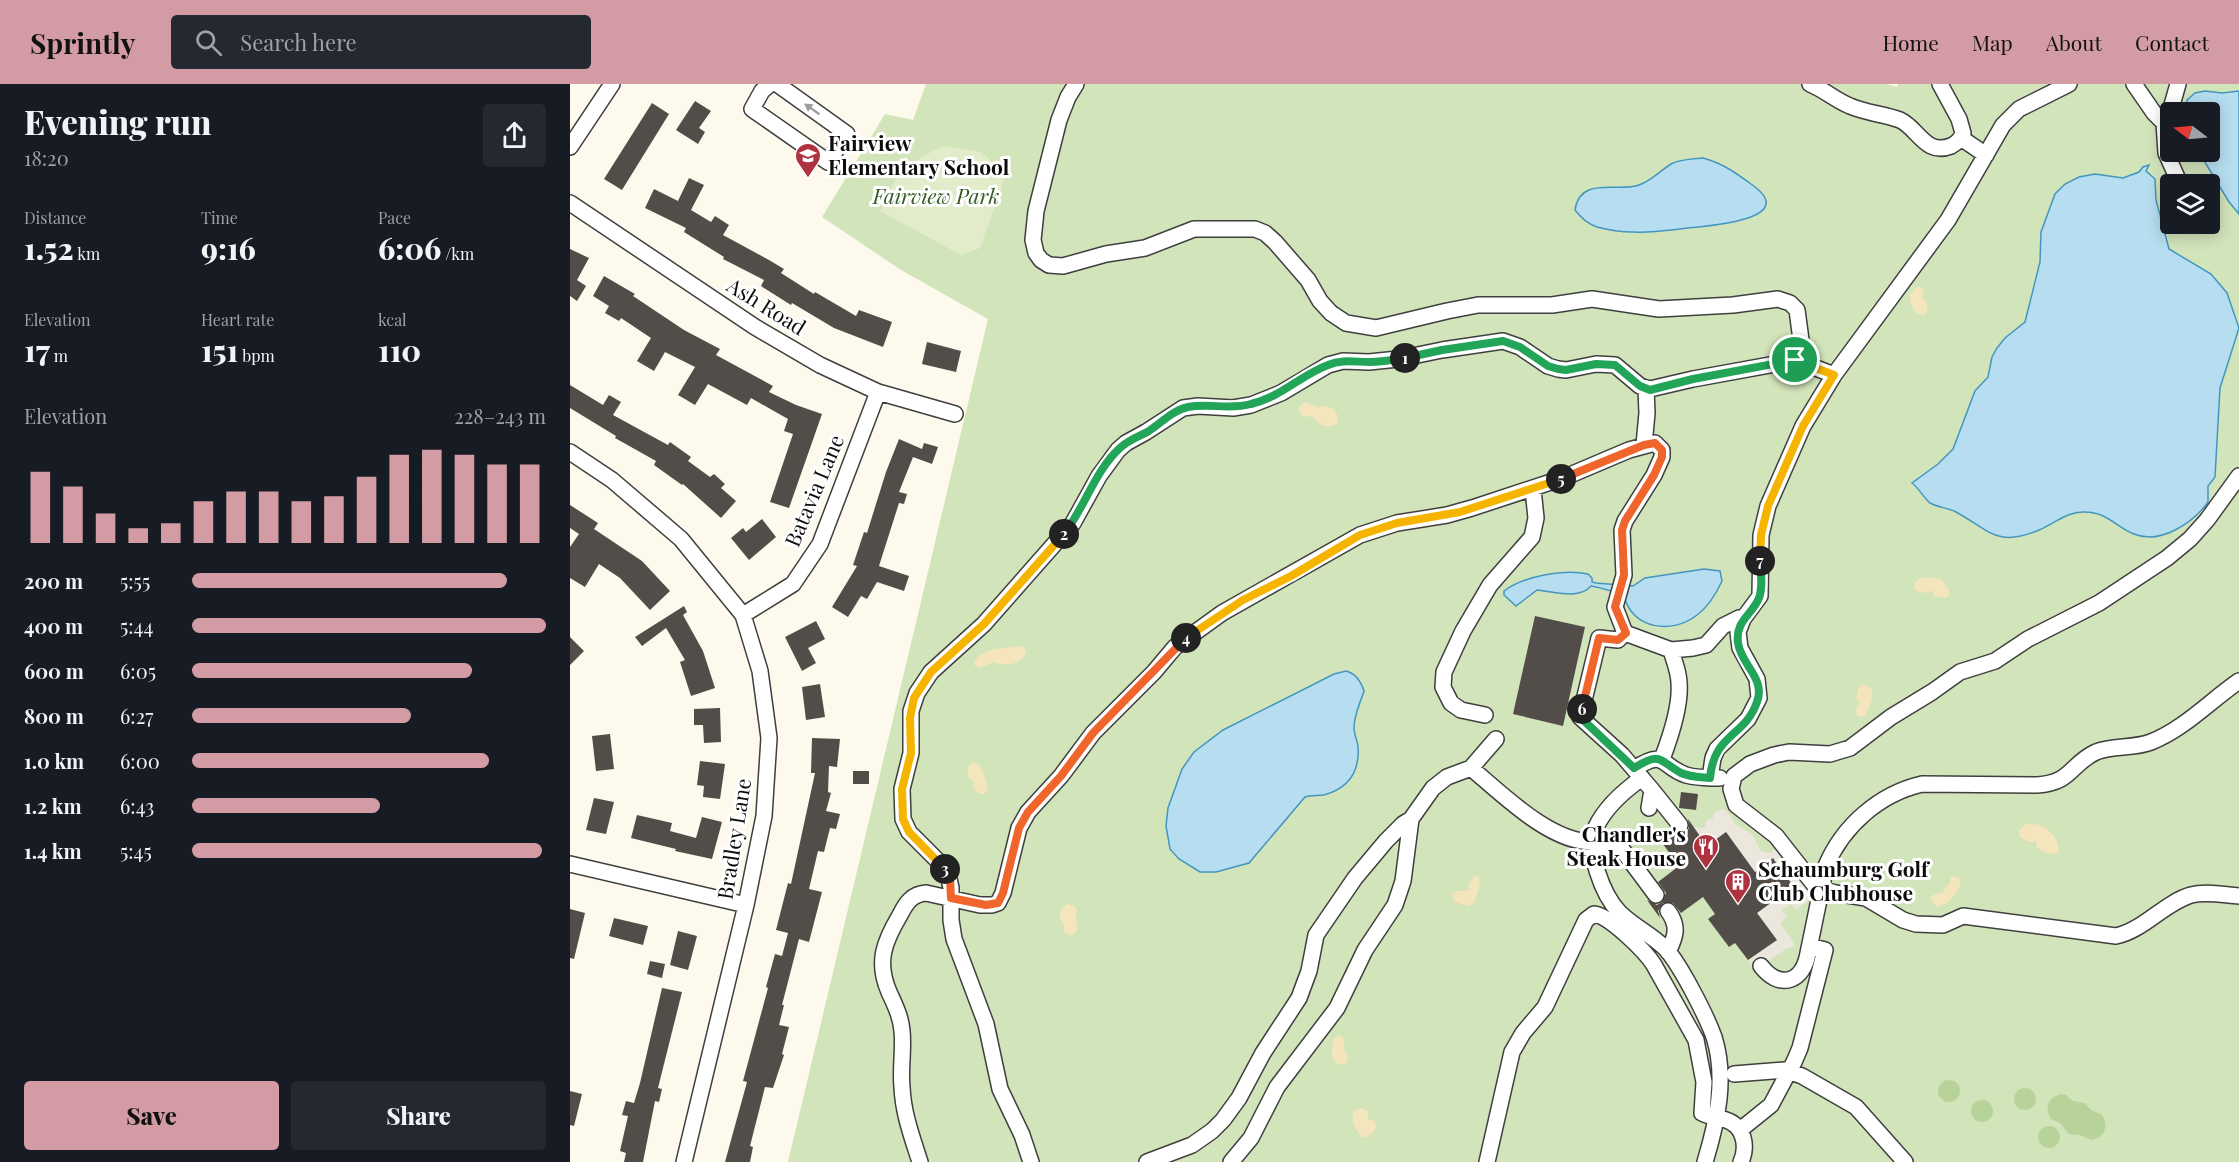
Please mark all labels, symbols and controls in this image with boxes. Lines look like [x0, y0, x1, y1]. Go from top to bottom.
search box [171, 15, 591, 69]
text: Sprintly [30, 24, 135, 61]
icon: search [192, 26, 225, 59]
text: Search here [240, 27, 357, 57]
text: Home [1883, 28, 1939, 56]
text: Map [1972, 28, 2013, 56]
text: About [2046, 28, 2102, 56]
text: Contact [2135, 28, 2209, 56]
text: Evening run [24, 99, 211, 143]
north arrow [2160, 102, 2220, 162]
map controls [2160, 102, 2220, 234]
one-way arrow [805, 103, 821, 115]
button: share [483, 104, 546, 167]
place label: Fairview Elementary School [828, 128, 1010, 180]
school or university icon: Fairview Elementary School [793, 141, 823, 179]
text: 18:20 [24, 144, 69, 171]
button: layers [2160, 174, 2220, 234]
park label: Fairview Park [872, 181, 999, 209]
text: Distance [24, 207, 86, 228]
text: Time [201, 207, 238, 228]
text: Pace [378, 207, 411, 228]
text: 1.52 [24, 228, 74, 268]
text: 9:16 [201, 228, 256, 268]
text: 6:06 [378, 228, 441, 268]
text: km [74, 243, 100, 264]
text: /km [441, 243, 474, 264]
street label: Ash Road [721, 270, 812, 340]
text: Elevation [24, 309, 91, 330]
text: Heart rate [201, 309, 274, 330]
text: kcal [378, 309, 407, 330]
text: 17 [24, 330, 50, 370]
text: 151 [201, 330, 238, 370]
text: 110 [378, 330, 421, 370]
pin [1769, 334, 1820, 385]
pin: 1 [1390, 343, 1420, 373]
icon: arrive [1778, 343, 1811, 376]
text: m [50, 345, 68, 366]
text: bpm [238, 345, 275, 366]
text: 1 [1402, 347, 1408, 368]
text: Elevation [24, 402, 107, 429]
text: 228–243 m [454, 402, 546, 429]
street label: Batavia Lane [777, 430, 849, 551]
pin: 5 [1546, 464, 1576, 494]
text: 5 [1557, 468, 1565, 489]
pin: 2 [1049, 519, 1079, 549]
text: 2 [1060, 523, 1068, 544]
pin: 7 [1745, 546, 1775, 576]
text: 7 [1756, 550, 1764, 571]
text: 200 m [24, 567, 83, 594]
text: 5:55 [120, 567, 150, 594]
text: 400 m [24, 612, 83, 639]
text: 5:44 [120, 612, 153, 639]
pin: 4 [1171, 623, 1201, 653]
text: 4 [1182, 627, 1190, 648]
text: 600 m [24, 657, 84, 684]
text: 6:05 [120, 657, 156, 684]
pin: 6 [1567, 694, 1597, 724]
text: 6 [1578, 698, 1586, 719]
text: 800 m [24, 702, 84, 729]
text: 6:27 [120, 702, 153, 729]
text: 1.0 km [24, 747, 84, 774]
text: 6:00 [120, 747, 160, 774]
street label: Bradley Lane [710, 776, 756, 901]
text: 1.2 km [24, 792, 82, 819]
text: 6:43 [120, 792, 154, 819]
place label: Chandler's Steak House [1567, 819, 1686, 871]
restaurant icon: Chandler's Steak House [1691, 832, 1721, 870]
text: 1.4 km [24, 837, 82, 864]
text: 5:45 [120, 837, 152, 864]
pin: 3 [930, 854, 960, 884]
place label: Schaumburg Golf Club Clubhouse [1758, 854, 1931, 906]
text: 3 [941, 858, 949, 879]
building icon: Schaumburg Golf Club Clubhouse [1723, 867, 1753, 905]
button: Save [24, 1081, 279, 1150]
button: Share [291, 1081, 546, 1150]

